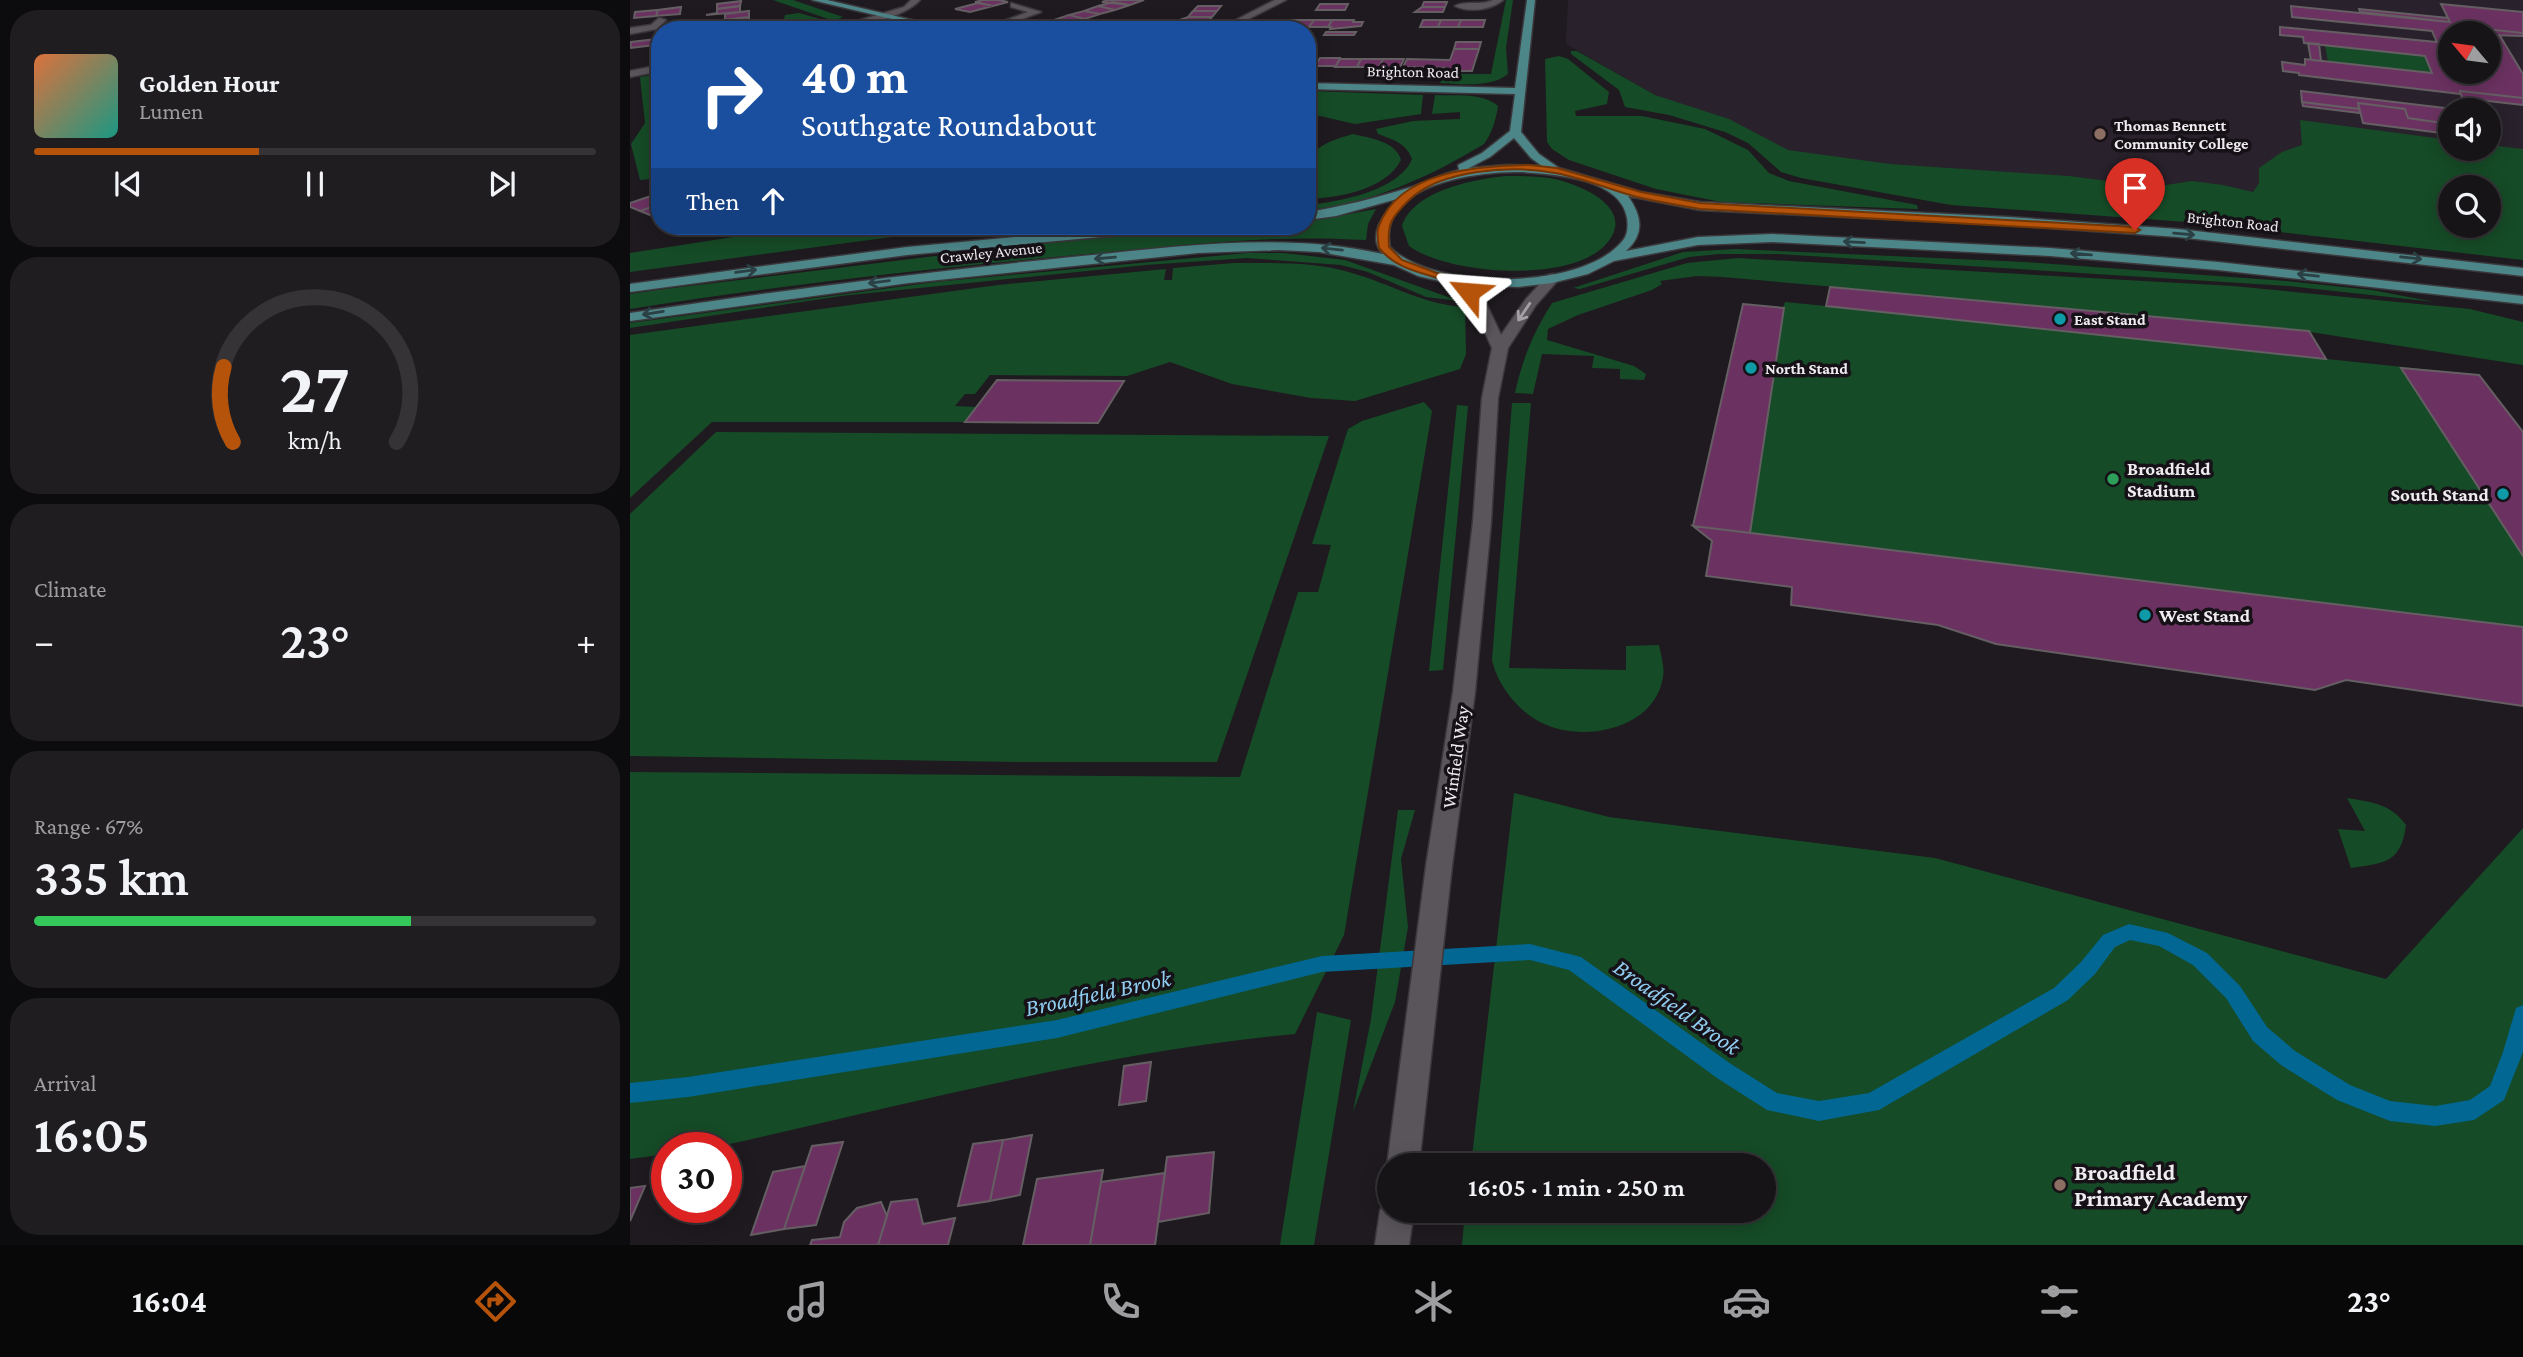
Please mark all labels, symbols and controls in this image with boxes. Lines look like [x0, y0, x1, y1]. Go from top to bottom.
north arrow [2438, 21, 2501, 84]
map controls [2438, 21, 2501, 238]
icon: right [686, 49, 777, 140]
text: 40 m [801, 49, 908, 104]
street label: Brighton Road [1367, 62, 1460, 82]
text: Golden Hour [139, 69, 280, 98]
text: Lumen [139, 98, 203, 124]
button: sound [2438, 98, 2501, 161]
text: Southgate Roundabout [801, 107, 1096, 143]
place label: Thomas Bennett Community College [2114, 117, 2249, 152]
marker: Thomas Bennett Community College [2092, 126, 2108, 142]
pin [2105, 158, 2165, 230]
icon: previous [109, 165, 147, 203]
icon: pause [296, 165, 334, 203]
icon: next [483, 165, 521, 203]
icon: arrive [2116, 169, 2154, 207]
button: search [2438, 175, 2501, 238]
icon: ahead [754, 182, 792, 220]
text: Then [686, 187, 740, 216]
street label: Brighton Road [2186, 208, 2280, 236]
one-way arrow [2173, 228, 2195, 241]
one-way arrow [1843, 235, 1866, 248]
street label: Crawley Avenue [939, 239, 1043, 267]
one-way arrow [1321, 242, 1344, 255]
one-way arrow [2070, 247, 2093, 260]
one-way arrow [1094, 252, 1117, 265]
one-way arrow [2399, 252, 2421, 265]
position arrow [1432, 255, 1506, 329]
one-way arrow [734, 265, 757, 278]
one-way arrow [2297, 268, 2319, 281]
one-way arrow [868, 276, 891, 289]
one-way arrow [1517, 302, 1531, 321]
one-way arrow [643, 307, 665, 320]
marker: East Stand [2052, 311, 2068, 327]
place label: East Stand [2074, 311, 2146, 328]
text: 27 [280, 347, 350, 428]
marker: North Stand [1743, 360, 1759, 376]
place label: North Stand [1765, 360, 1848, 377]
text: km/h [288, 426, 342, 453]
place label: Broadfield Stadium [2127, 458, 2211, 501]
marker: Broadfield Stadium [2105, 471, 2121, 487]
place label: South Stand [2391, 484, 2490, 505]
marker: South Stand [2495, 486, 2511, 502]
text: Climate [34, 576, 106, 602]
place label: West Stand [2158, 605, 2251, 626]
marker: West Stand [2137, 607, 2153, 623]
text: 23° [280, 611, 350, 669]
text: − [34, 620, 54, 662]
text: + [576, 620, 596, 662]
street label: Winfield Way [1438, 704, 1473, 810]
text: Range · 67% [34, 813, 143, 839]
text: 335 km [34, 848, 189, 906]
water label: Broadfield Brook [1609, 953, 1747, 1061]
water label: Broadfield Brook [1023, 964, 1175, 1021]
text: Arrival [34, 1070, 97, 1096]
text: 16:05 [34, 1105, 150, 1163]
speed limit sign: 30 [651, 1132, 742, 1223]
place label: Broadfield Primary Academy [2074, 1159, 2248, 1211]
text: 16:05 · 1 min · 250 m [1468, 1173, 1685, 1202]
marker: Broadfield Primary Academy [2052, 1177, 2068, 1193]
icon: directions [471, 1277, 520, 1326]
icon: music [783, 1277, 832, 1326]
icon: phone [1096, 1277, 1145, 1326]
icon: climate [1409, 1277, 1458, 1326]
icon: car [1722, 1277, 1771, 1326]
icon: filters [2035, 1277, 2084, 1326]
text: 16:04 [132, 1283, 207, 1319]
text: 23° [2347, 1283, 2391, 1319]

